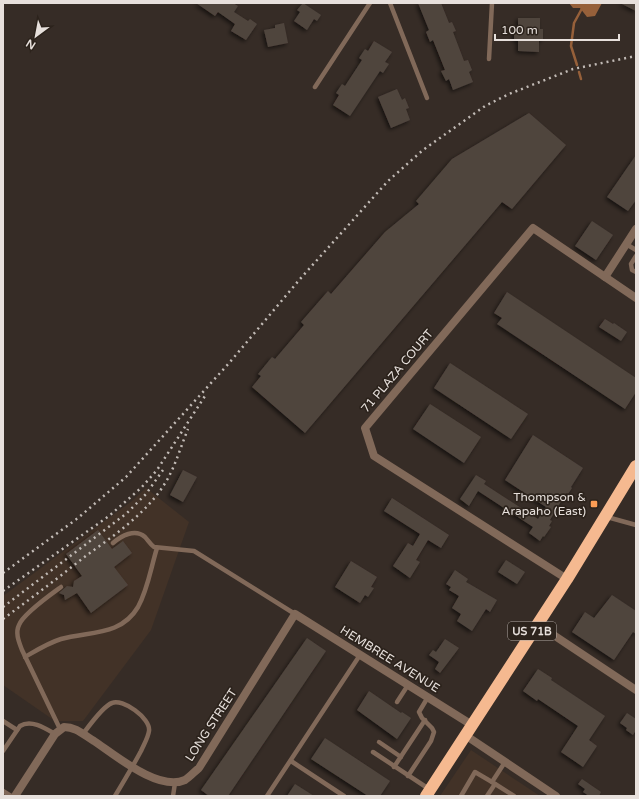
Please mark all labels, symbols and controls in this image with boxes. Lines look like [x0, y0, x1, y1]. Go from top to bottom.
north arrow [16, 16, 56, 56]
scale bar [495, 16, 619, 42]
text: 100 m [501, 23, 538, 37]
text: N [24, 36, 38, 52]
street label: 71 PLAZA COURT [358, 326, 436, 415]
place label: Thompson & Arapaho (East) [502, 490, 586, 518]
marker: Thompson & Arapaho (East) [589, 499, 599, 509]
road number: US 71B [508, 622, 556, 640]
street label: HEMBREE AVENUE [338, 623, 443, 695]
street label: LONG STREET [182, 685, 240, 764]

